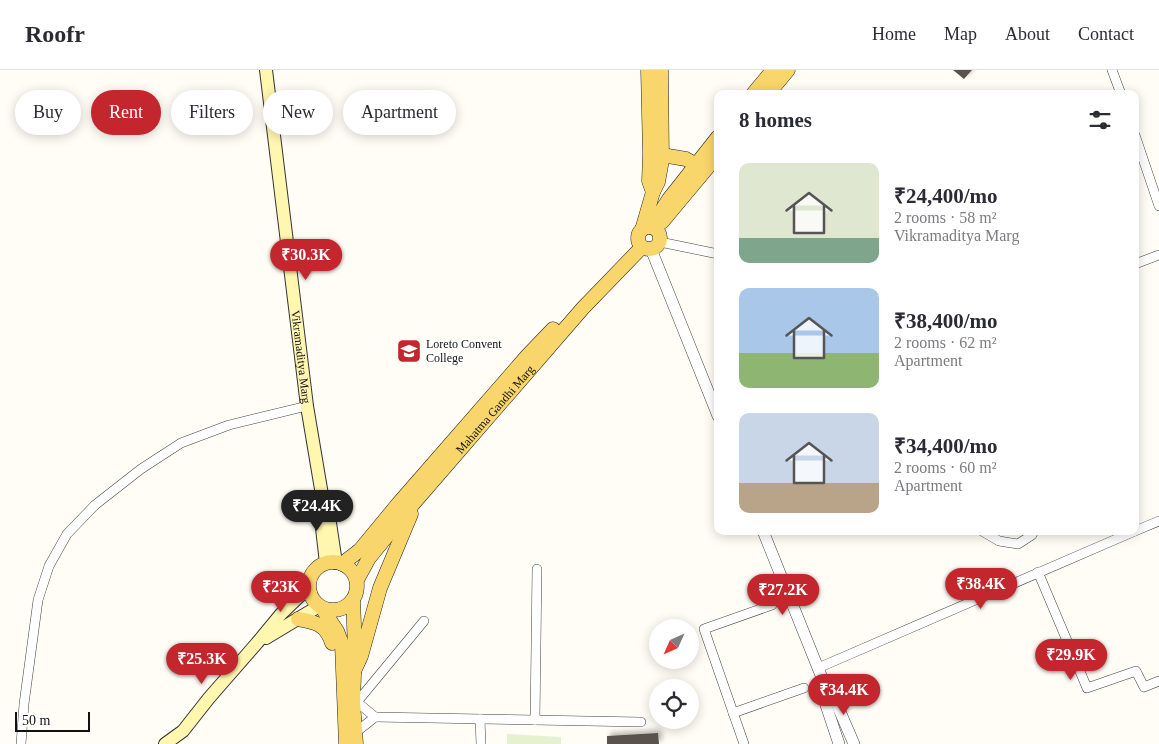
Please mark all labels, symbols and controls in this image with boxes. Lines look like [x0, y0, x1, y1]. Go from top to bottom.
text: Roofr [25, 21, 85, 47]
text: Home [872, 24, 916, 44]
text: Map [944, 24, 977, 44]
text: About [1005, 24, 1050, 44]
text: Contact [1078, 24, 1134, 44]
chip: Buy [15, 90, 81, 135]
chip: Rent [91, 90, 161, 135]
chip: Filters [171, 90, 253, 135]
chip: New [263, 90, 333, 135]
chip: Apartment [343, 90, 456, 135]
icon: filters [1086, 106, 1114, 134]
text: 8 homes [739, 108, 812, 132]
icon: home [779, 183, 839, 243]
text: ₹24,400/mo [894, 184, 998, 208]
text: 2 rooms · 58 m² [894, 209, 997, 226]
text: Vikramaditya Marg [894, 227, 1019, 244]
pin: ₹30.3K [265, 238, 347, 281]
text: ₹30.3K [281, 246, 331, 263]
icon: home [779, 308, 839, 368]
street label: Vikramaditya Marg [288, 309, 314, 404]
text: ₹38,400/mo [894, 309, 998, 333]
text: 2 rooms · 62 m² [894, 334, 997, 351]
place label: Loreto Convent College [426, 337, 502, 365]
school or university icon: Loreto Convent College [396, 338, 422, 364]
text: Apartment [894, 352, 962, 369]
street label: Mahatma Gandhi Marg [453, 362, 537, 456]
icon: home [779, 433, 839, 493]
text: ₹34,400/mo [894, 434, 998, 458]
text: 2 rooms · 60 m² [894, 459, 997, 476]
text: Apartment [894, 477, 962, 494]
pin: ₹24.4K [276, 490, 358, 532]
text: ₹24.4K [292, 497, 342, 514]
pin: ₹38.4K [940, 568, 1022, 610]
pin: ₹23K [251, 570, 311, 613]
pin: ₹27.2K [742, 574, 824, 616]
text: ₹38.4K [956, 575, 1006, 592]
text: ₹23K [262, 578, 300, 595]
text: ₹27.2K [758, 581, 808, 598]
north arrow [649, 619, 699, 669]
map controls [649, 619, 699, 729]
pin: ₹29.9K [1030, 638, 1112, 681]
pin: ₹25.3K [161, 642, 243, 685]
text: ₹29.9K [1046, 646, 1096, 663]
text: ₹25.3K [177, 650, 227, 667]
pin: ₹34.4K [803, 674, 885, 716]
button: locate [649, 679, 699, 729]
text: ₹34.4K [819, 681, 869, 698]
scale bar [15, 709, 90, 732]
text: 50 m [22, 713, 50, 728]

